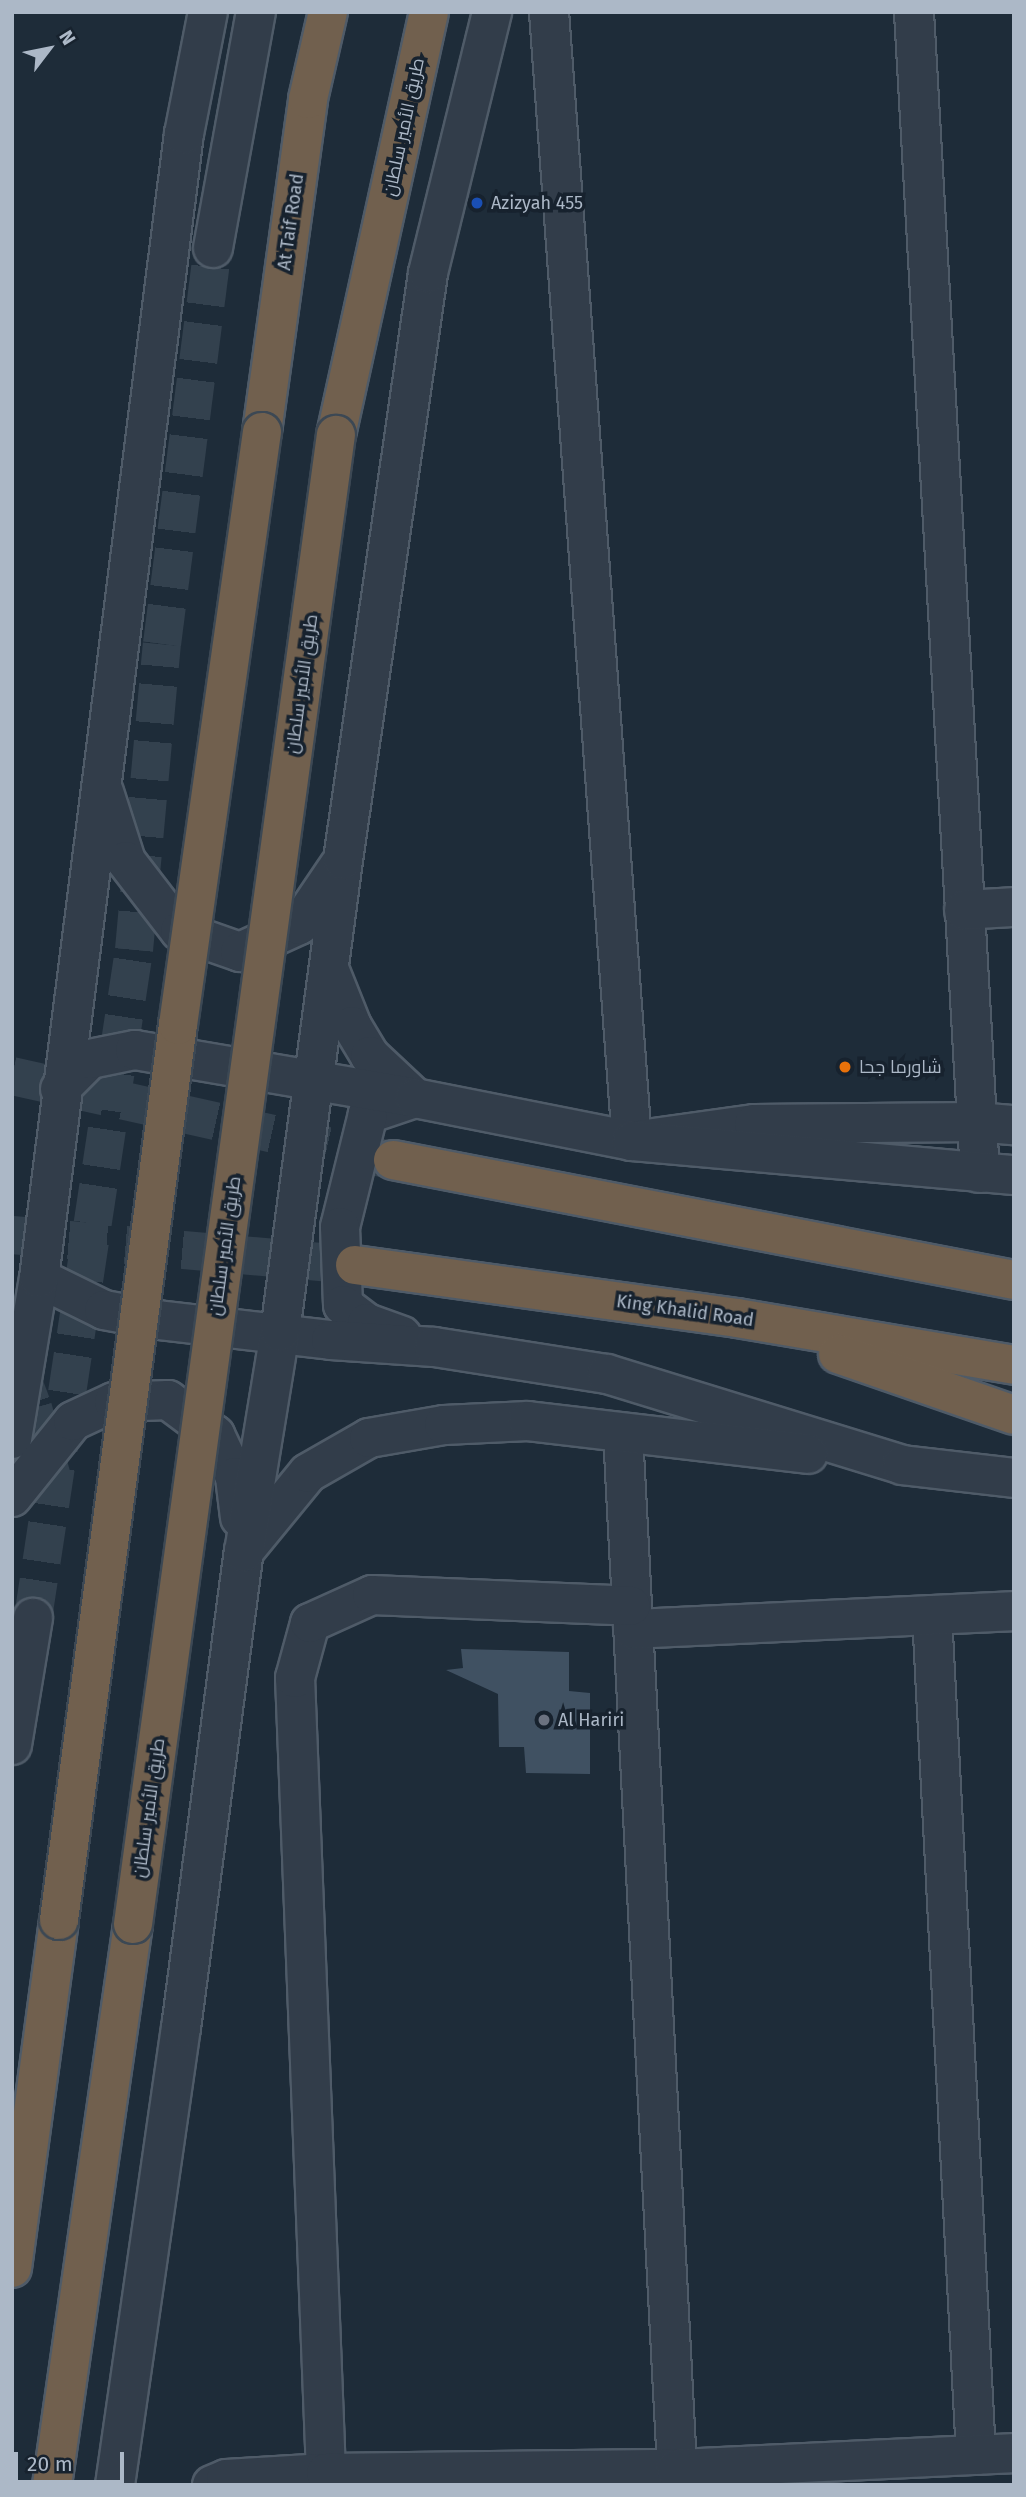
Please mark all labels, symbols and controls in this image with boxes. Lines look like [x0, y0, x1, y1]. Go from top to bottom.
north arrow [14, 14, 84, 84]
text: N [54, 26, 80, 49]
street label: طريق الأمير سلطان [379, 56, 429, 198]
street label: At Taif Road [274, 172, 308, 272]
place label: Azizyah 455 [491, 192, 583, 214]
marker: Azizyah 455 [469, 195, 485, 211]
street label: طريق الأمير سلطان [282, 613, 322, 755]
place label: شاورما جحا [859, 1056, 942, 1078]
marker: شاورما جحا [837, 1059, 853, 1075]
street label: طريق الأمير سلطان [205, 1175, 245, 1317]
street label: King Khalid Road [615, 1291, 755, 1331]
place label: Al Hariri [558, 1709, 624, 1731]
marker: Al Hariri [536, 1712, 552, 1728]
street label: طريق الأمير سلطان [129, 1737, 169, 1879]
scale bar [18, 2438, 128, 2482]
text: 20 m [27, 2451, 73, 2477]

